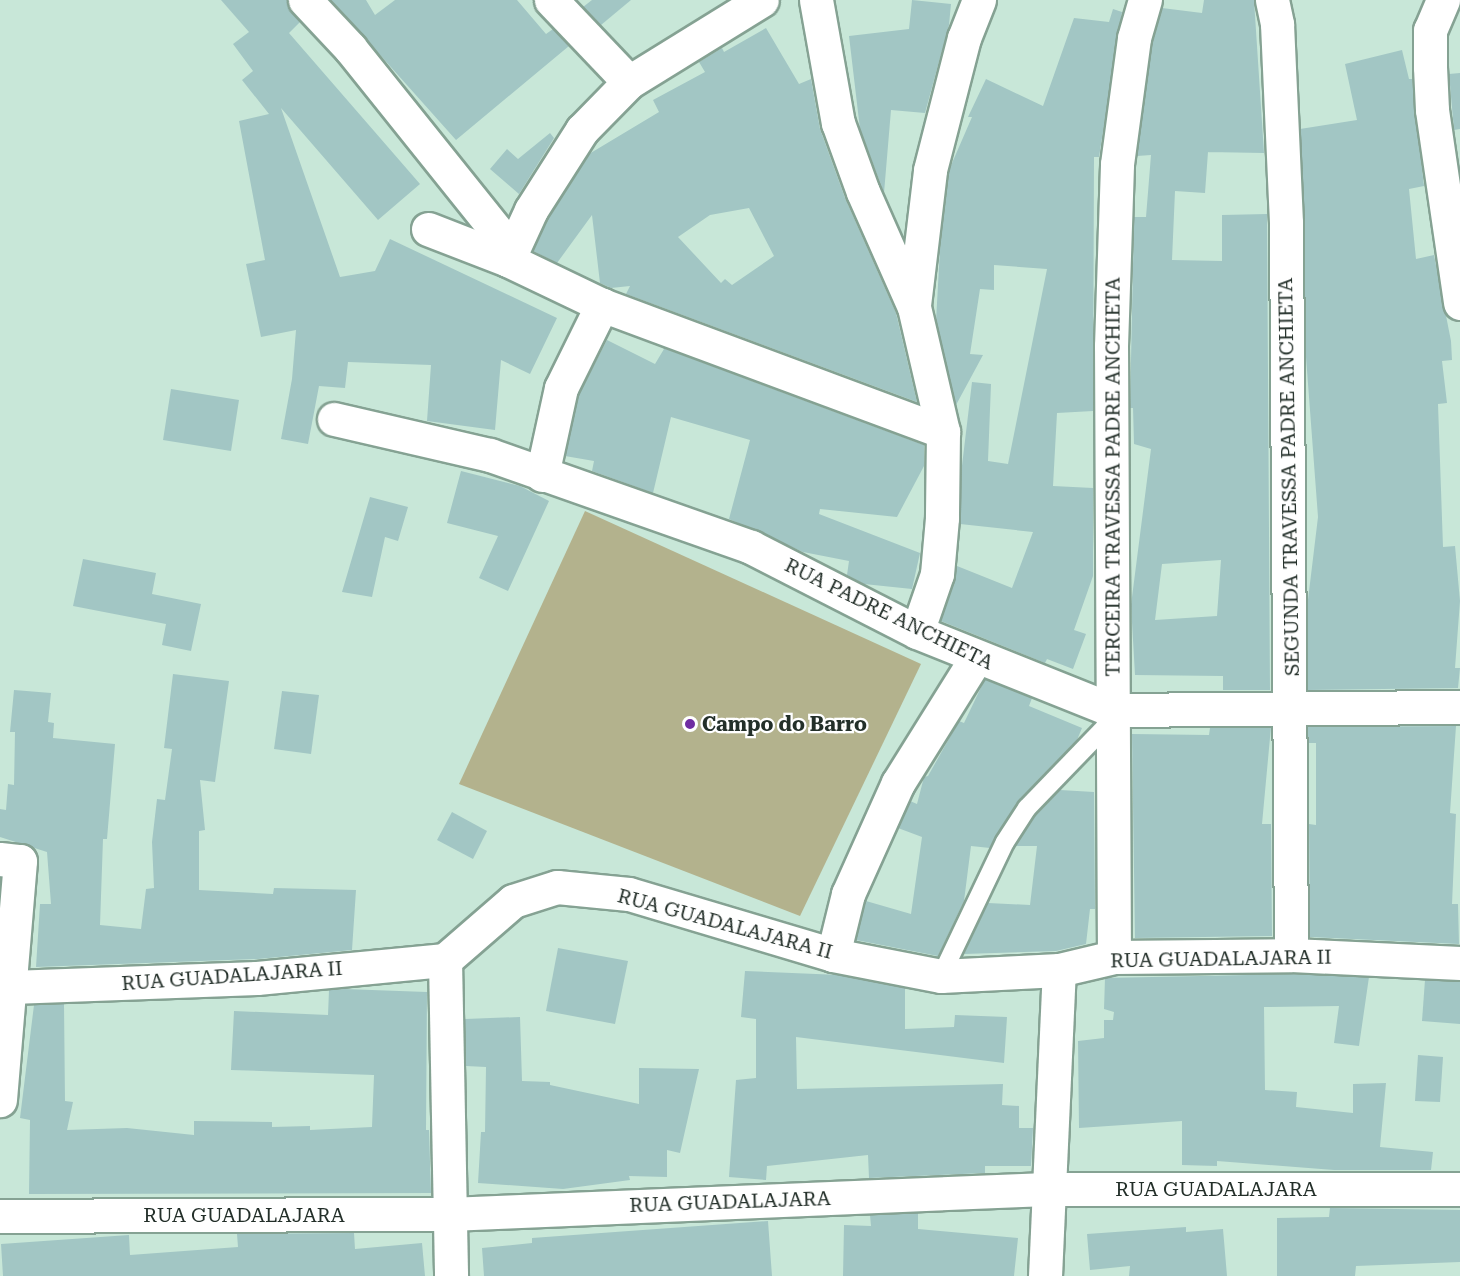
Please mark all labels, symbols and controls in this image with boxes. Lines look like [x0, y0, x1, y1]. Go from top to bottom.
street label: TERCEIRA TRAVESSA PADRE ANCHIETA [1101, 277, 1125, 677]
street label: SEGUNDA TRAVESSA PADRE ANCHIETA [1274, 278, 1304, 676]
street label: RUA PADRE ANCHIETA [781, 553, 997, 675]
place label: Campo do Barro [702, 712, 867, 736]
marker: Campo do Barro [683, 717, 697, 731]
street label: RUA GUADALAJARA II [615, 884, 835, 964]
street label: RUA GUADALAJARA II [1110, 945, 1332, 973]
street label: RUA GUADALAJARA II [121, 956, 343, 996]
street label: RUA GUADALAJARA [1115, 1177, 1317, 1201]
street label: RUA GUADALAJARA [629, 1186, 831, 1218]
street label: RUA GUADALAJARA [143, 1203, 345, 1227]

